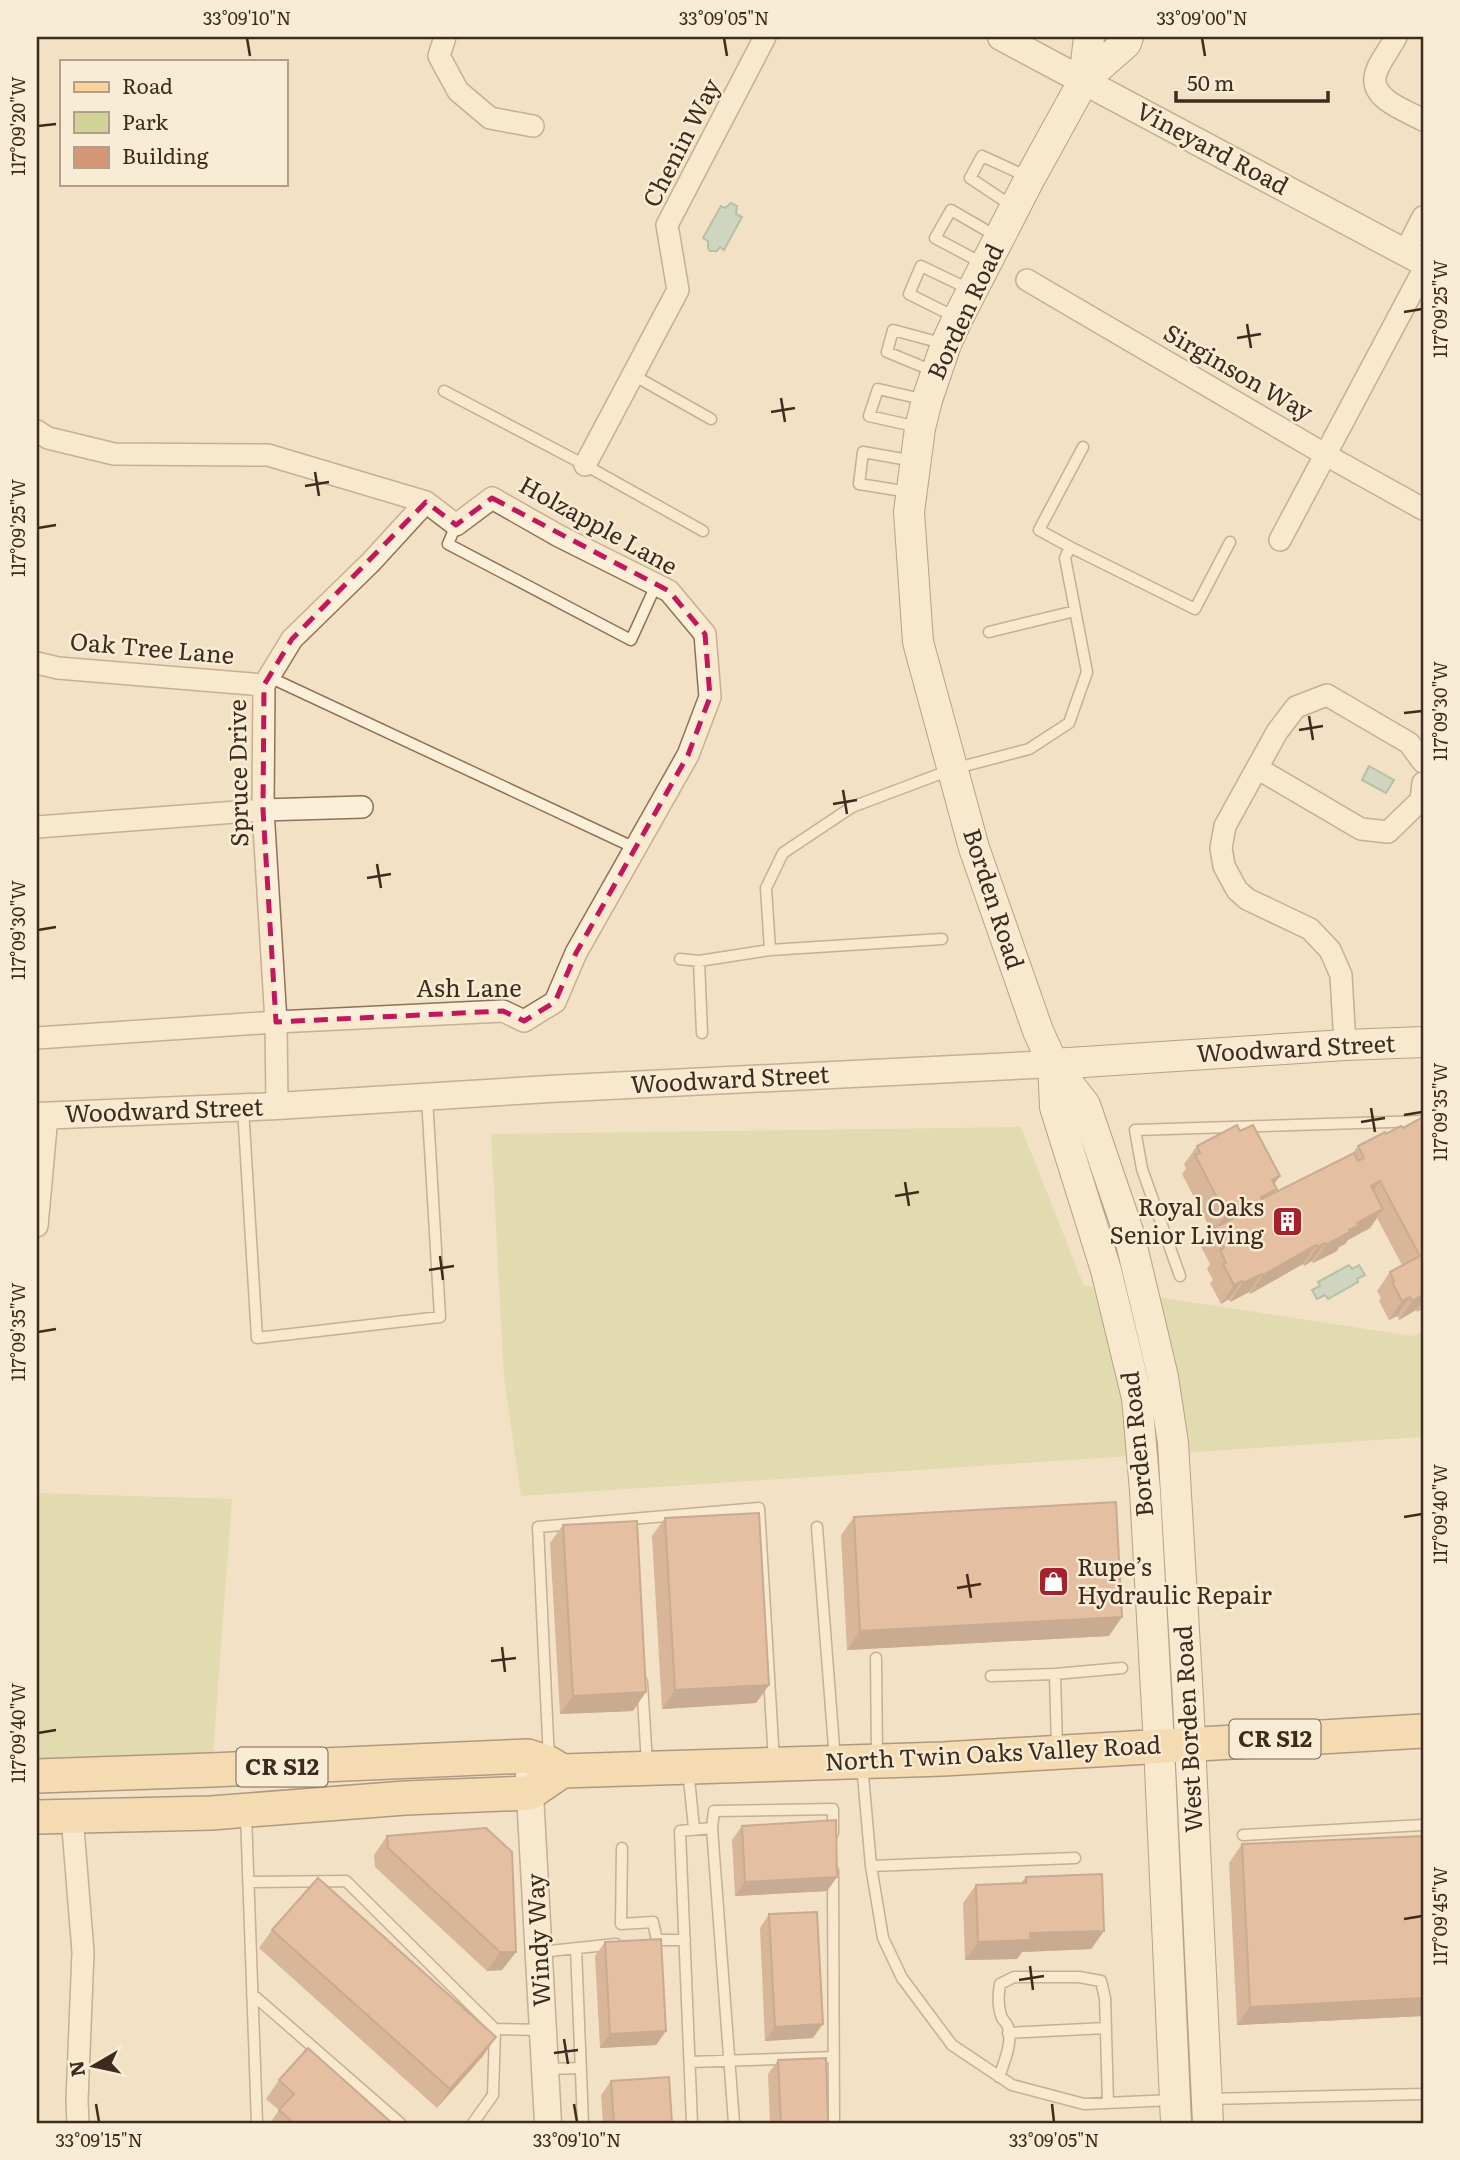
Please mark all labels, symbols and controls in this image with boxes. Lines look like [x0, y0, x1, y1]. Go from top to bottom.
text: 33°09'10"N [203, 4, 291, 31]
text: 33°09'05"N [679, 4, 769, 31]
text: 33°09'00"N [1156, 4, 1248, 31]
legend [60, 60, 287, 186]
scale bar [1176, 60, 1329, 104]
text: 50 m [1187, 66, 1234, 97]
text: Road [122, 69, 173, 100]
street label: Chenin Way [632, 71, 727, 212]
text: 117°09'20"W [4, 76, 31, 176]
street label: Vineyard Road [1131, 92, 1296, 202]
text: Park [122, 105, 168, 136]
text: Building [122, 139, 209, 170]
street label: Borden Road [917, 237, 1011, 385]
text: 117°09'25"W [1426, 260, 1453, 358]
street label: Sirginson Way [1158, 314, 1321, 428]
street label: Holzapple Lane [514, 466, 685, 582]
text: 117°09'25"W [4, 479, 31, 577]
street label: Oak Tree Lane [69, 622, 236, 671]
text: 117°09'30"W [1426, 661, 1453, 761]
street label: Spruce Drive [218, 699, 255, 847]
street label: Borden Road [956, 823, 1035, 974]
text: 117°09'30"W [4, 880, 31, 980]
street label: Ash Lane [416, 969, 522, 1004]
street label: Woodward Street [1196, 1024, 1396, 1069]
street label: Woodward Street [630, 1055, 830, 1100]
text: 117°09'35"W [1426, 1062, 1453, 1161]
street label: Woodward Street [64, 1088, 264, 1129]
place label: Royal Oaks Senior Living [1110, 1188, 1265, 1251]
building icon: Royal Oaks Senior Living [1270, 1205, 1304, 1239]
text: 117°09'35"W [4, 1282, 31, 1381]
street label: Borden Road [1110, 1369, 1161, 1519]
text: 117°09'40"W [1426, 1464, 1453, 1564]
place label: Rupe’s Hydraulic Repair [1077, 1548, 1272, 1611]
shop icon: Rupe’s Hydraulic Repair [1037, 1565, 1071, 1599]
street label: West Borden Road [1164, 1624, 1209, 1834]
text: 117°09'40"W [4, 1683, 31, 1783]
road number: CR S12 [1230, 1720, 1320, 1758]
street label: North Twin Oaks Valley Road [824, 1725, 1162, 1778]
road number: CR S12 [236, 1748, 328, 1786]
text: 117°09'45"W [1426, 1866, 1453, 1965]
street label: Windy Way [516, 1872, 557, 2008]
north arrow [60, 2030, 130, 2100]
text: N [61, 2059, 91, 2079]
text: 33°09'15"N [55, 2126, 143, 2153]
text: 33°09'10"N [533, 2126, 621, 2153]
text: 33°09'05"N [1009, 2126, 1099, 2153]

